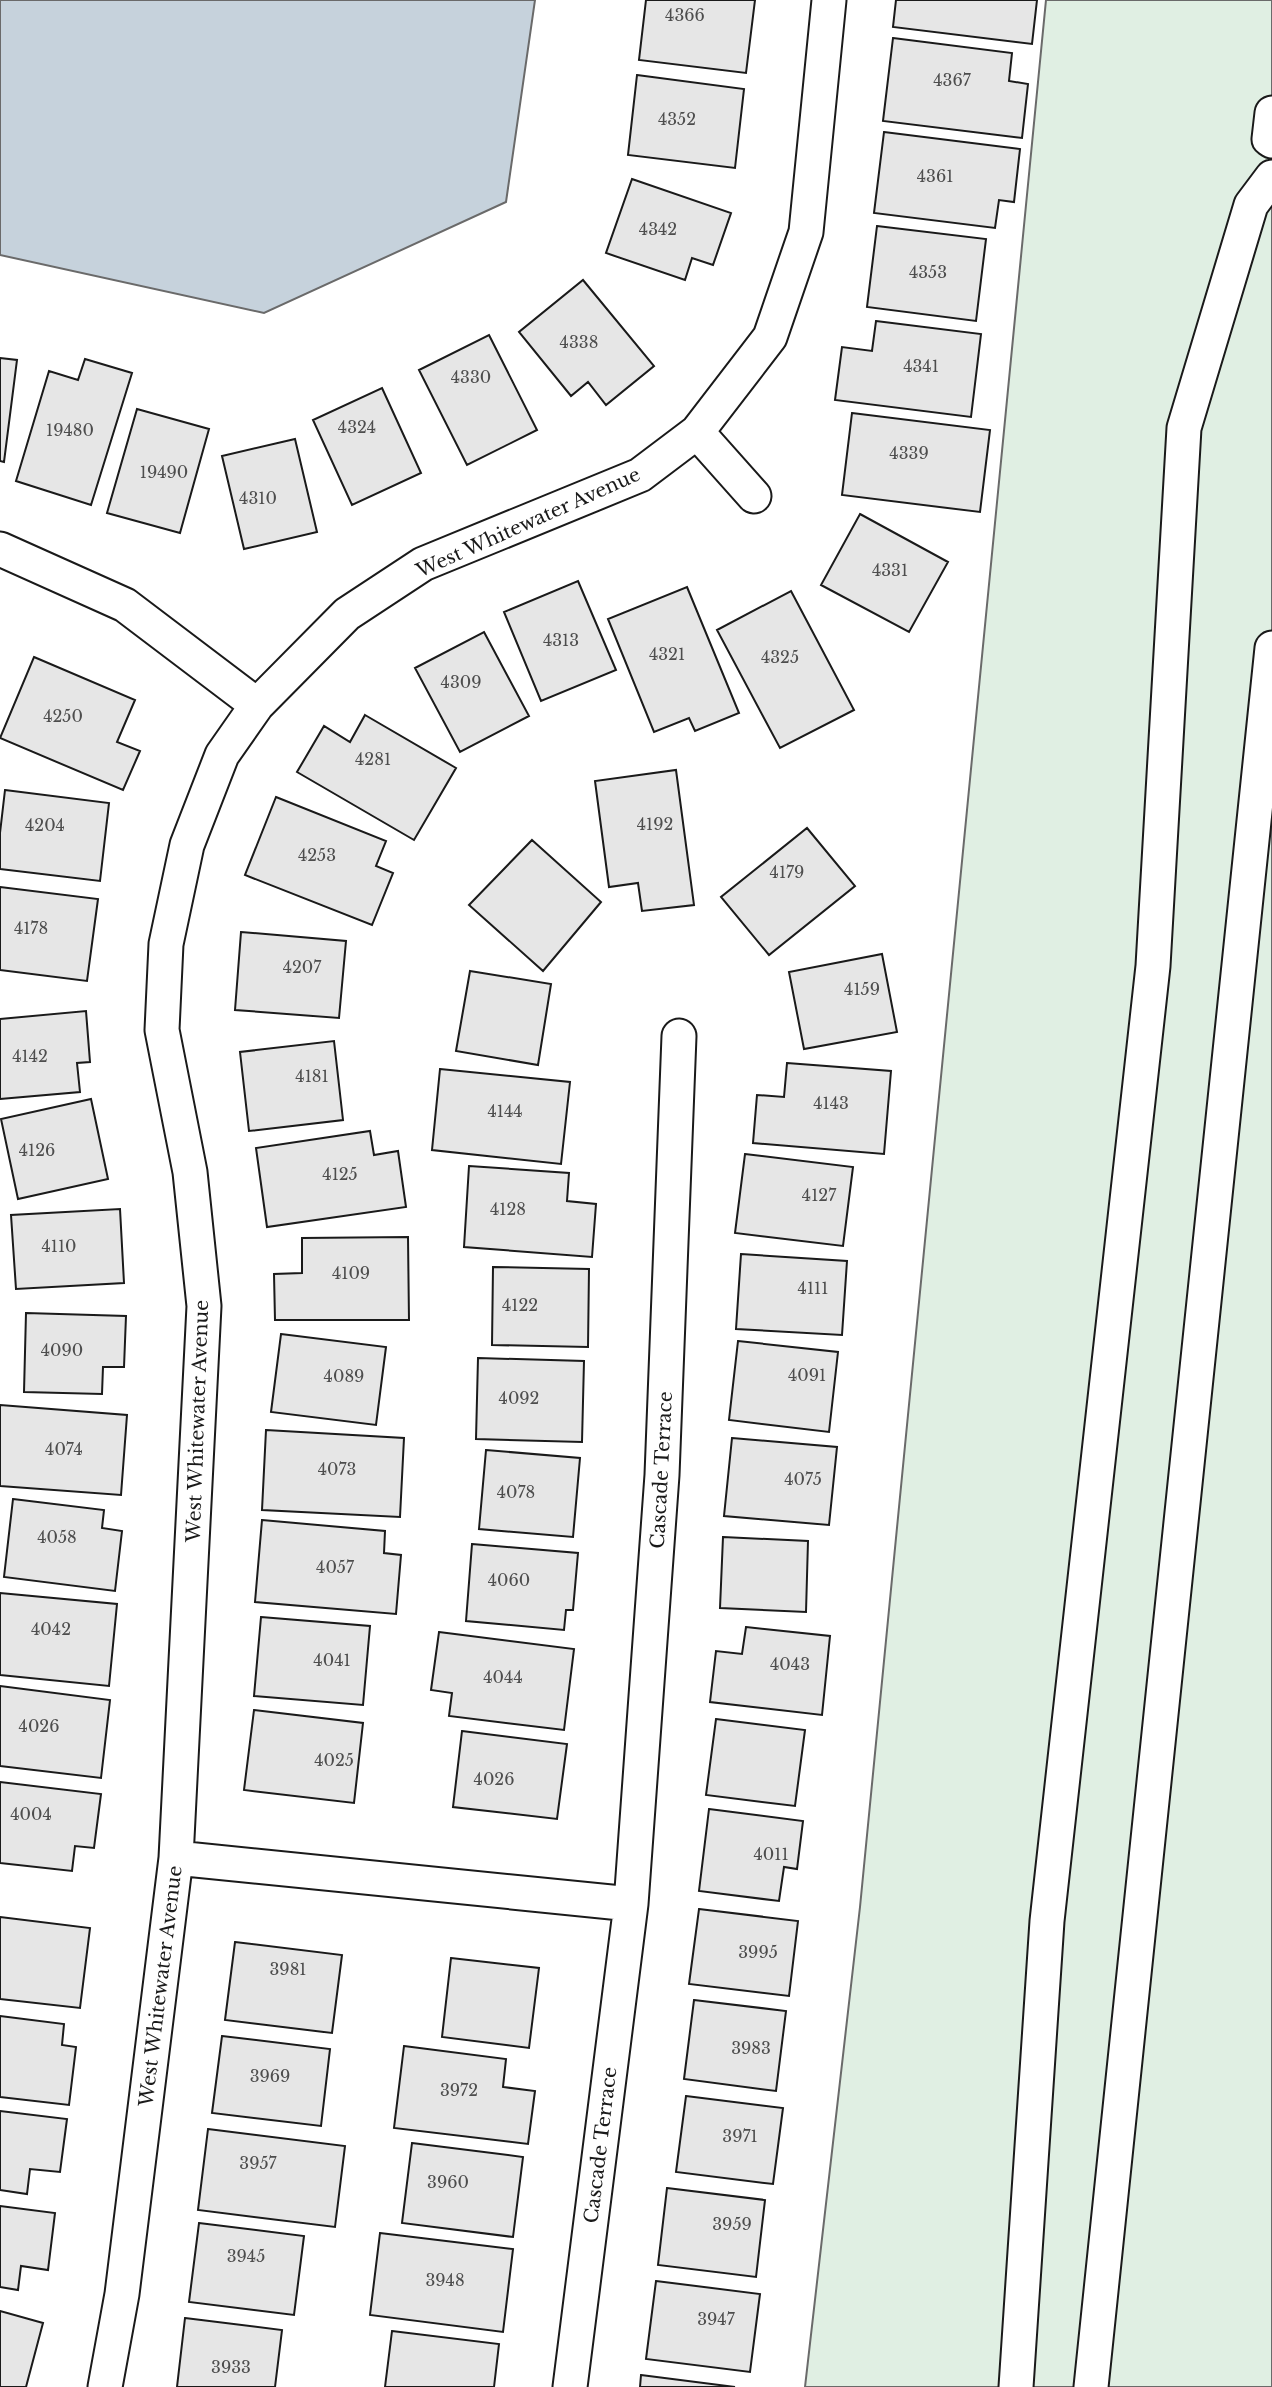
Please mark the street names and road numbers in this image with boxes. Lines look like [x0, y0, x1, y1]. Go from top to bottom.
street label: West Whitewater Avenue [412, 463, 644, 583]
street label: West Whitewater Avenue [182, 1299, 213, 1544]
street label: Cascade Terrace [646, 1391, 677, 1549]
street label: West Whitewater Avenue [134, 1864, 187, 2109]
street label: Cascade Terrace [579, 2065, 622, 2225]

